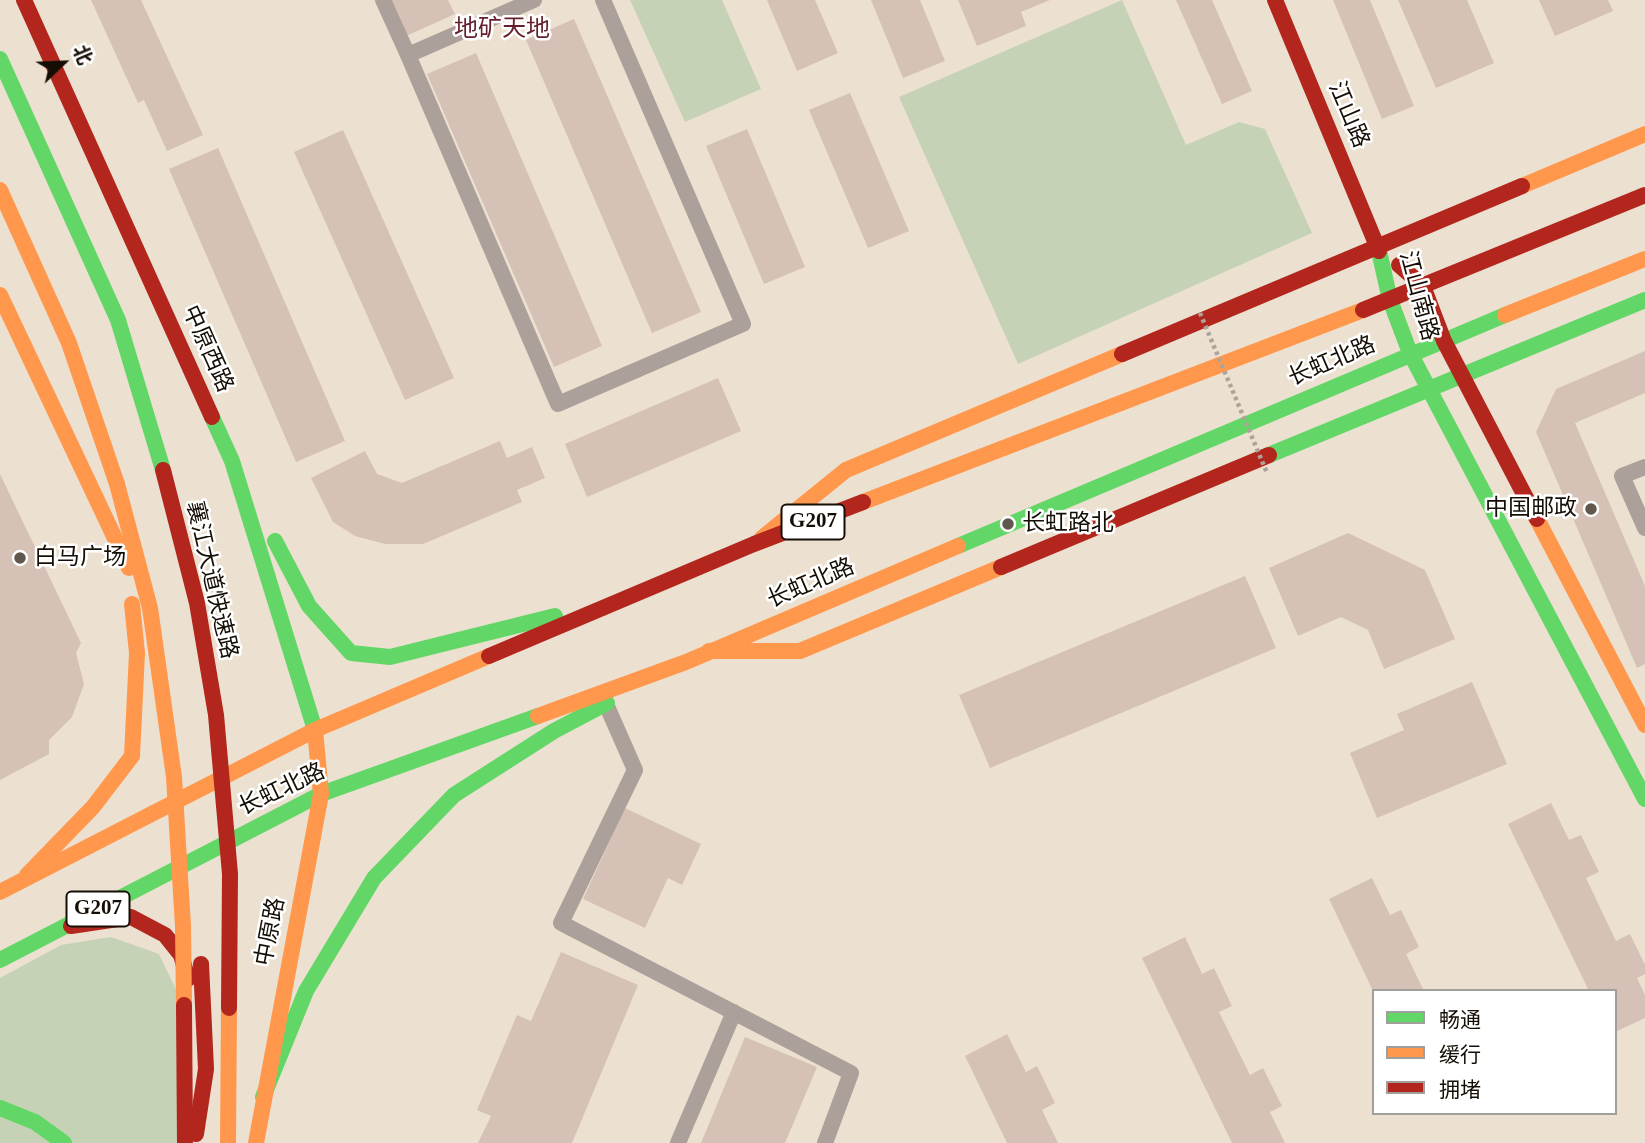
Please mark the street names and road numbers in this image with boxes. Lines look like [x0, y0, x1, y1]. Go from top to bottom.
street label: 江山路 [1322, 78, 1374, 152]
street label: 江山南路 [1393, 248, 1443, 344]
street label: 中原西路 [176, 301, 238, 397]
street label: 长虹北路 [1284, 331, 1380, 393]
street label: 襄江大道快速路 [179, 498, 243, 662]
road number: G207 [782, 504, 844, 540]
street label: 长虹北路 [763, 553, 859, 615]
street label: 长虹北路 [234, 758, 330, 822]
road number: G207 [66, 892, 130, 926]
street label: 中原路 [251, 896, 291, 968]

